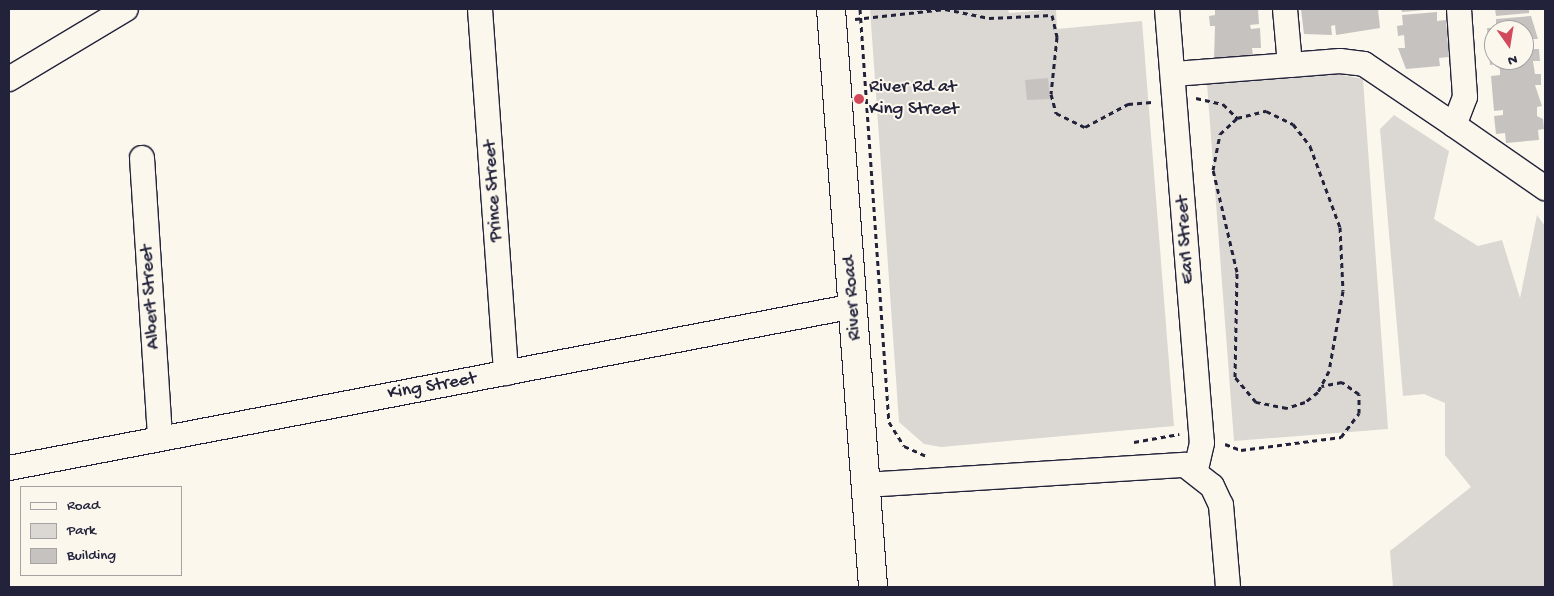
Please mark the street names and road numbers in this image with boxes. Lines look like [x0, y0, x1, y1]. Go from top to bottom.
street label: Prince Street [479, 139, 509, 243]
street label: Earl Street [1172, 195, 1200, 285]
street label: Albert Street [136, 244, 166, 350]
street label: River Road [839, 255, 867, 341]
street label: King Street [386, 368, 478, 406]

